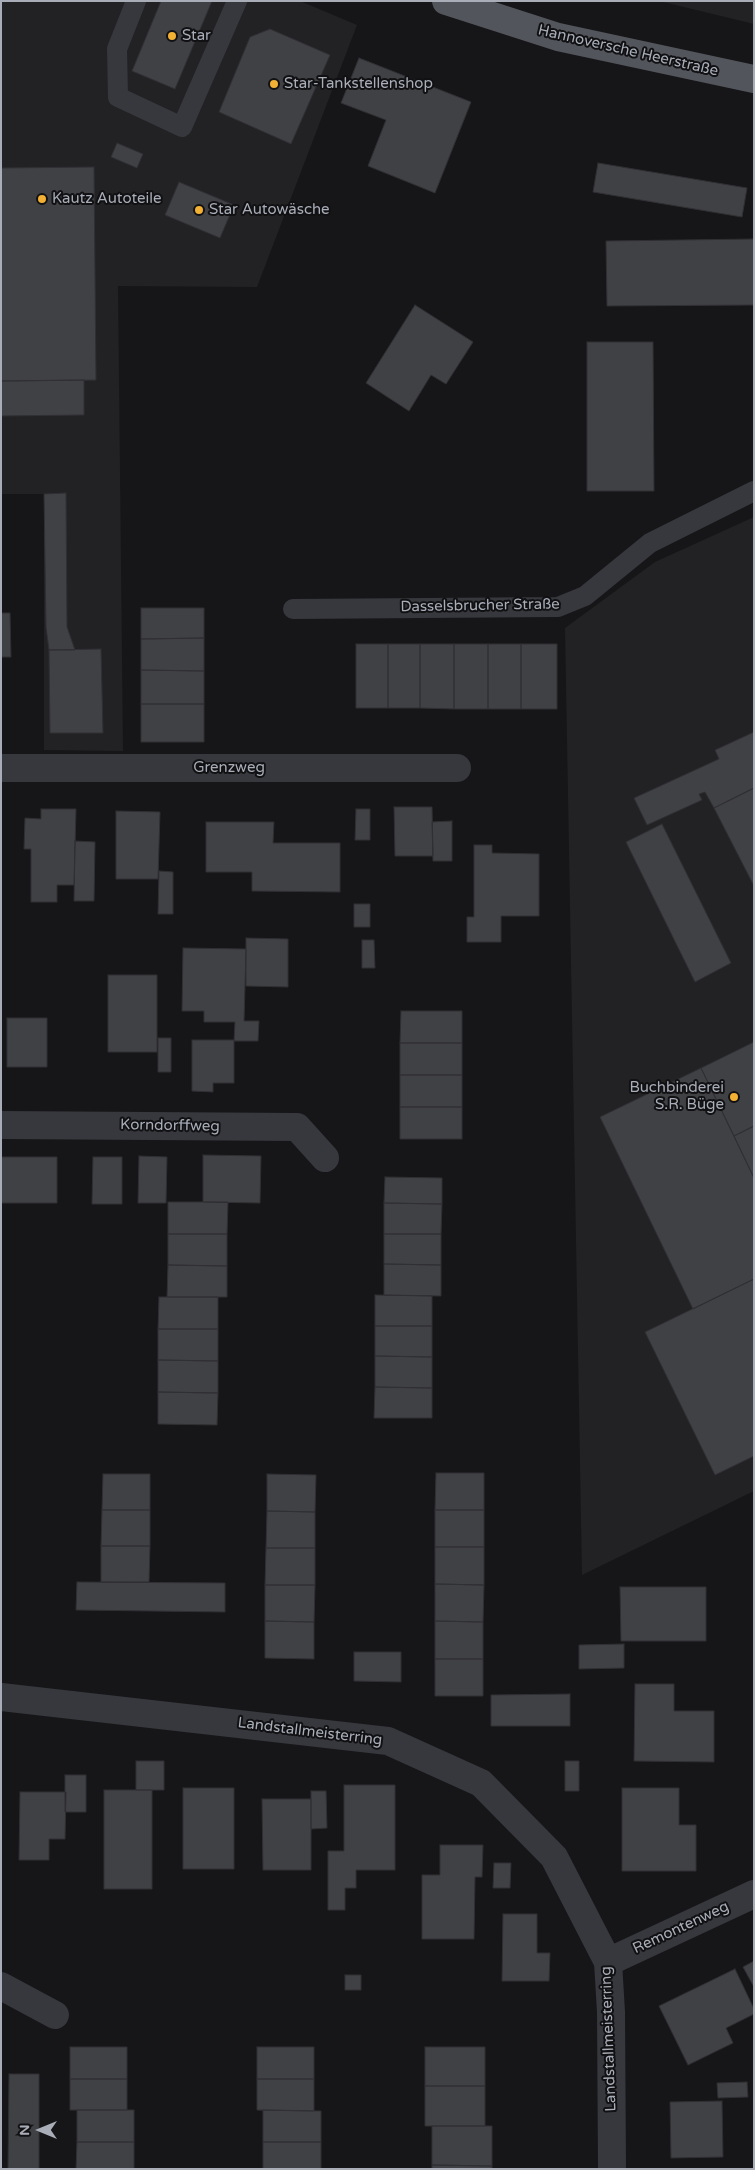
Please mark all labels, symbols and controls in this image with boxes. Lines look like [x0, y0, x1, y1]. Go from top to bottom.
street label: Hannoversche Heerstraße [536, 21, 720, 81]
place label: Star [182, 27, 211, 45]
marker: Star [166, 30, 178, 42]
place label: Star-Tankstellenshop [284, 75, 433, 93]
marker: Star-Tankstellenshop [268, 78, 280, 90]
place label: Kautz Autoteile [52, 190, 162, 208]
marker: Kautz Autoteile [36, 193, 48, 205]
place label: Star Autowäsche [209, 201, 330, 219]
marker: Star Autowäsche [193, 204, 205, 216]
street label: Dasselsbrucher Straße [400, 596, 560, 616]
street label: Grenzweg [193, 759, 265, 777]
place label: Buchbinderei S.R. Büge [629, 1079, 724, 1114]
marker: Buchbinderei S.R. Büge [728, 1091, 740, 1103]
street label: Korndorffweg [120, 1116, 220, 1136]
street label: Landstallmeisterring [237, 1714, 383, 1750]
street label: Remontenweg [630, 1898, 732, 1958]
street label: Landstallmeisterring [597, 1966, 621, 2112]
north arrow [15, 2105, 65, 2155]
text: N [16, 2124, 33, 2136]

